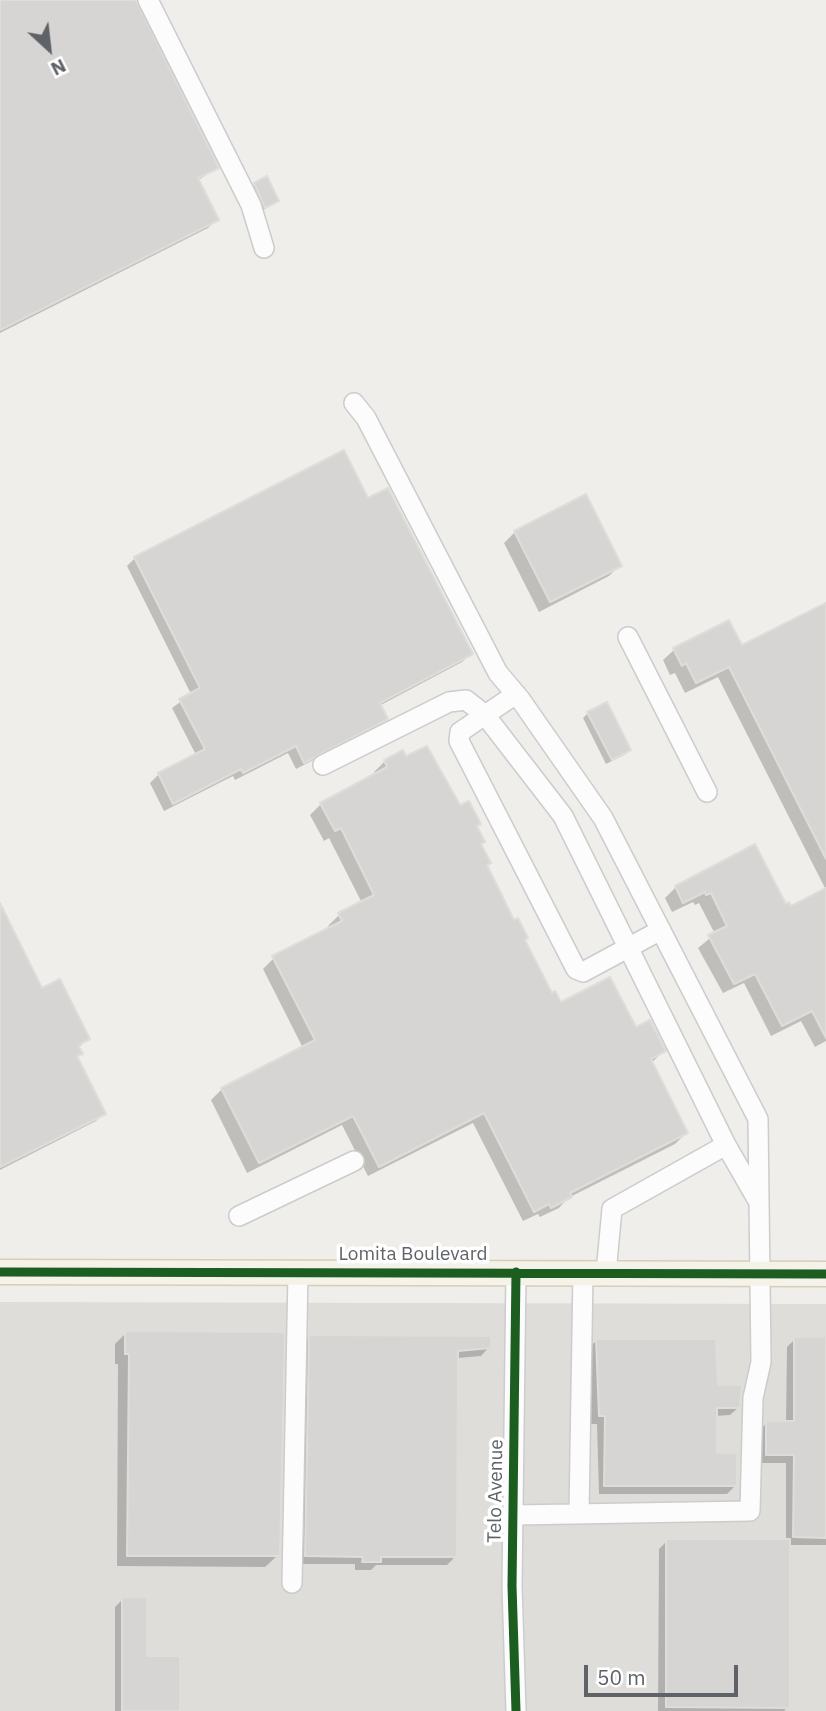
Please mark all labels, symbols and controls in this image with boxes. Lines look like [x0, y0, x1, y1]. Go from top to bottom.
north arrow [14, 14, 84, 84]
text: N [47, 54, 70, 82]
street label: Lomita Boulevard [338, 1244, 488, 1266]
street label: Telo Avenue [484, 1439, 508, 1543]
scale bar [588, 1652, 742, 1696]
text: 50 m [597, 1663, 646, 1691]

